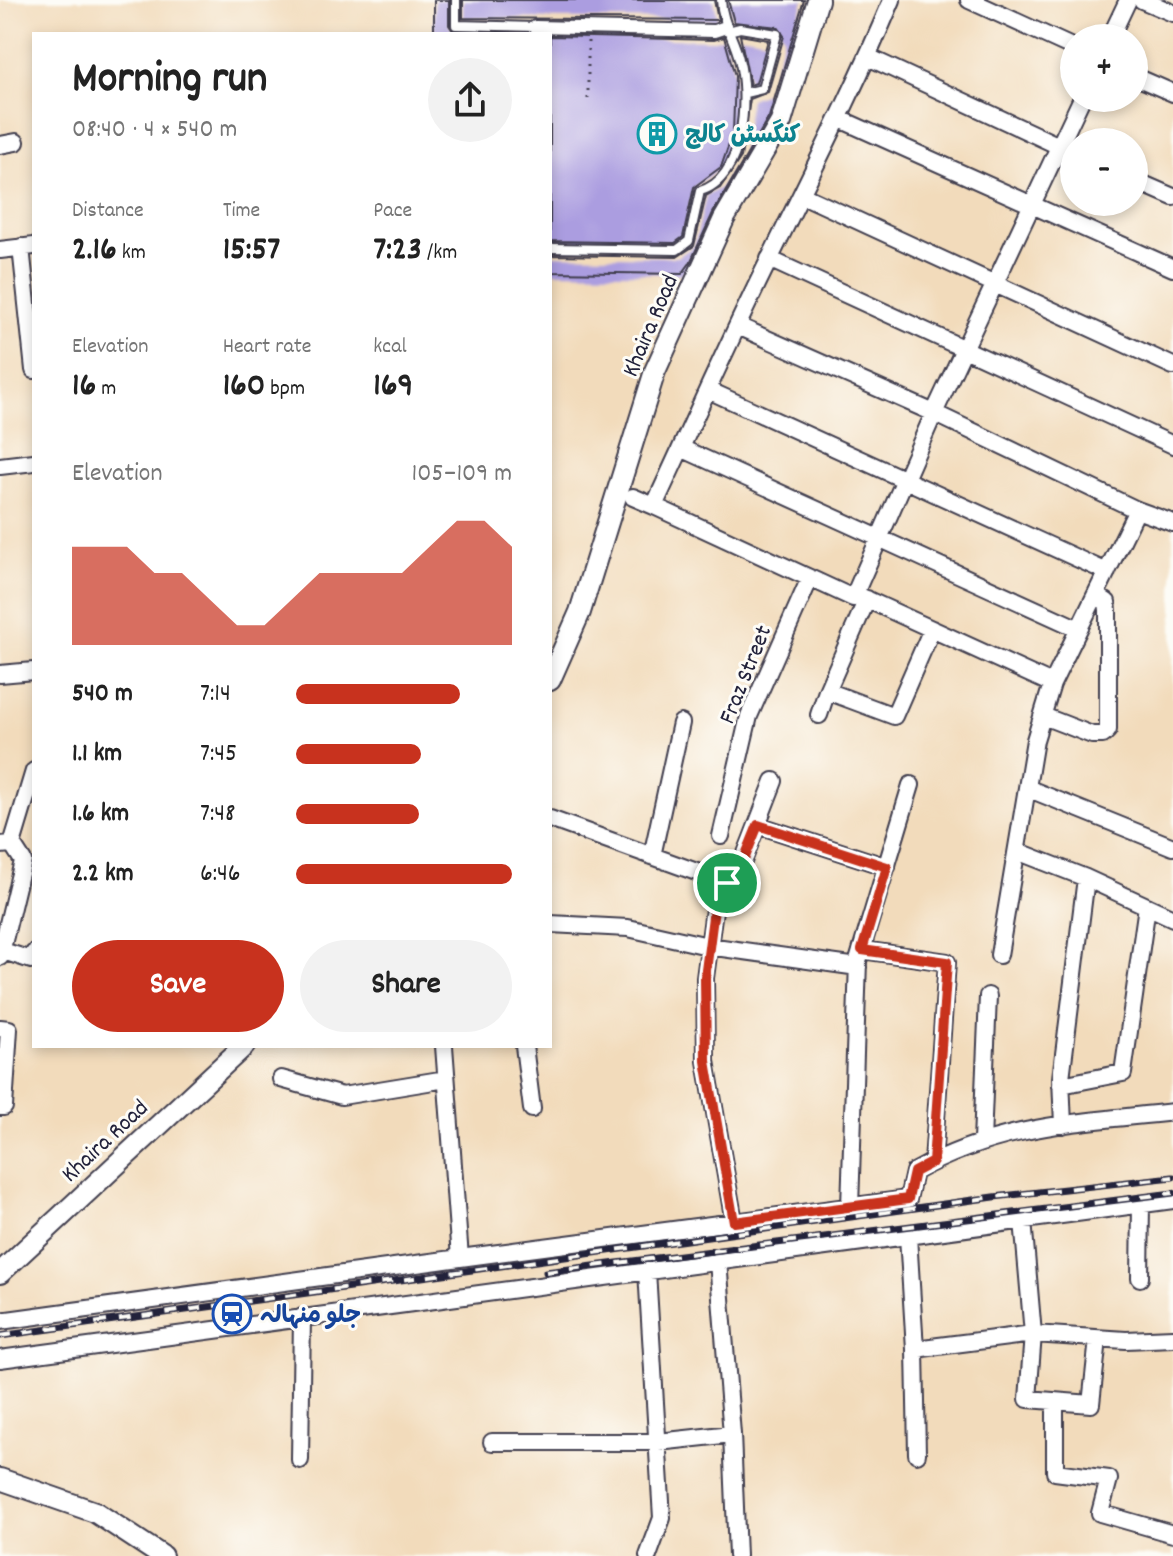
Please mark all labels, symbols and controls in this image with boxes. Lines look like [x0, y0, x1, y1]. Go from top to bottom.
map controls [1060, 24, 1148, 216]
button: + [1060, 24, 1148, 112]
text: Morning run [72, 50, 267, 113]
button: share [428, 58, 512, 142]
text: 08:40 · 4 × 540 m [72, 112, 237, 149]
building icon: کنگسٹن کالج [636, 113, 678, 155]
place label: کنگسٹن کالج [685, 119, 801, 154]
button: − [1060, 128, 1148, 216]
text: Distance [72, 196, 144, 227]
text: Time [223, 196, 260, 227]
text: Pace [373, 196, 412, 227]
text: 2.16 [72, 227, 117, 276]
text: 15:57 [223, 227, 280, 276]
text: 7:23 [373, 227, 422, 276]
text: km [117, 238, 146, 269]
text: /km [422, 238, 457, 269]
street label: Khaira Road [615, 270, 689, 383]
text: Elevation [72, 332, 149, 363]
text: Heart rate [223, 332, 312, 363]
text: kcal [373, 332, 407, 363]
text: 16 [72, 363, 96, 412]
text: 160 [223, 363, 265, 412]
text: 169 [373, 363, 413, 412]
text: m [96, 374, 116, 405]
text: bpm [265, 374, 305, 405]
text: Elevation [72, 456, 162, 493]
text: 105–109 m [412, 456, 512, 493]
street label: Fraz Street [712, 621, 782, 730]
text: 540 m [72, 676, 133, 713]
text: 7:14 [200, 676, 231, 713]
text: 1.1 km [72, 736, 122, 773]
text: 7:45 [200, 736, 237, 773]
text: 1.6 km [72, 796, 129, 833]
text: 7:48 [200, 796, 236, 833]
pin [693, 849, 761, 917]
text: 2.2 km [72, 856, 134, 893]
text: 6:46 [200, 856, 241, 893]
icon: arrive [705, 861, 749, 905]
button: Save [72, 940, 284, 1032]
button: Share [300, 940, 512, 1032]
street label: Khaira Road [55, 1093, 157, 1192]
station icon: جلو منہالہ [211, 1293, 253, 1335]
place label: جلو منہالہ [260, 1300, 361, 1334]

